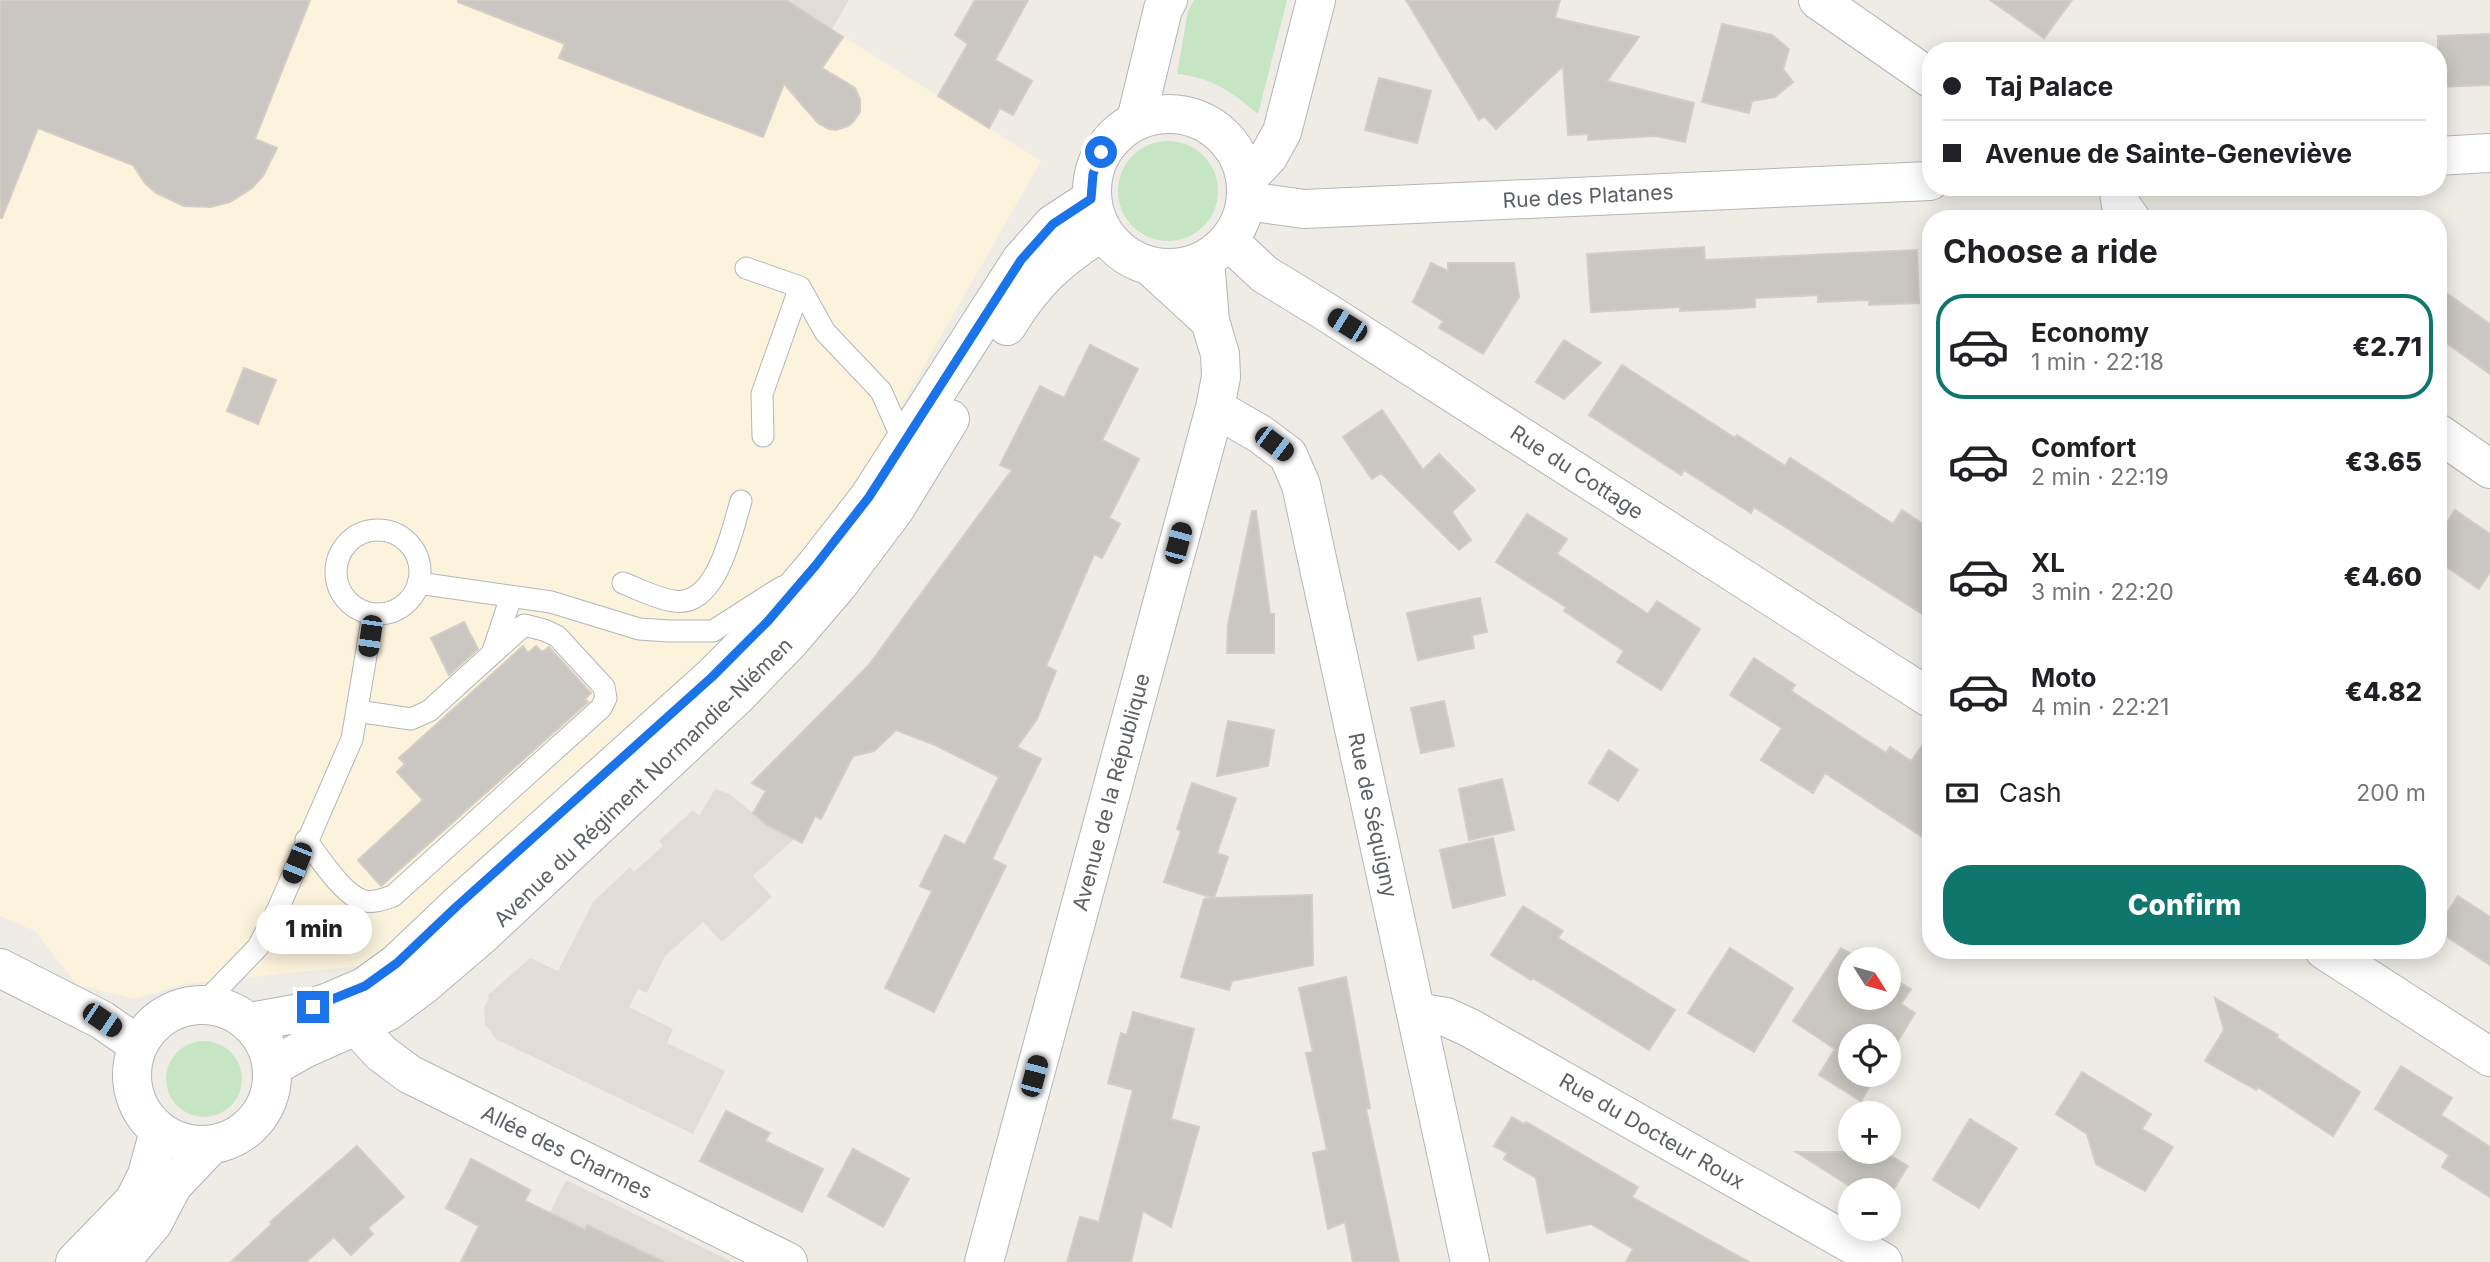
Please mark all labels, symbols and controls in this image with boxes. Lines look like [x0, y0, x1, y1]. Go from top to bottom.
text: Taj Palace [1985, 71, 2113, 102]
route start [1085, 136, 1117, 168]
text: Avenue de Sainte-Geneviève [1985, 138, 2352, 169]
street label: Rue des Platanes [1502, 179, 1674, 213]
text: Choose a ride [1943, 232, 2158, 271]
car [1324, 305, 1371, 345]
icon: car [1947, 315, 2010, 378]
text: Economy [2031, 317, 2149, 348]
text: €2.71 [2352, 331, 2422, 362]
text: 1 min · 22:18 [2031, 348, 2164, 376]
street label: Rue du Cottage [1506, 420, 1648, 524]
car [1251, 423, 1298, 465]
icon: car [1947, 430, 2010, 493]
text: Comfort [2031, 432, 2136, 463]
text: €3.65 [2345, 446, 2422, 477]
text: 2 min · 22:19 [2031, 463, 2169, 491]
car [1163, 520, 1194, 566]
icon: car [1947, 545, 2010, 608]
text: XL [2031, 547, 2065, 578]
text: €4.60 [2343, 561, 2422, 592]
text: 3 min · 22:20 [2031, 578, 2174, 606]
car [357, 614, 384, 658]
street label: Avenue du Régiment Normandie-Niémen [489, 632, 797, 932]
icon: car [1947, 660, 2010, 723]
text: Moto [2031, 662, 2096, 693]
street label: Avenue de la République [1067, 671, 1155, 913]
text: €4.82 [2345, 676, 2422, 707]
text: 4 min · 22:21 [2031, 693, 2169, 721]
street label: Rue de Séquigny [1343, 730, 1403, 900]
icon: cash [1943, 774, 1981, 812]
text: Cash [1999, 777, 2062, 808]
text: 200 m [2356, 779, 2426, 807]
car [280, 840, 315, 886]
button: Confirm [1943, 865, 2426, 945]
callout: 1 min [255, 906, 371, 954]
text: 1 min [285, 915, 343, 943]
north arrow [1838, 947, 1900, 1010]
map controls [1838, 947, 1901, 1241]
route end [297, 991, 329, 1023]
car [79, 1000, 126, 1040]
button: locate [1838, 1024, 1901, 1087]
car [1019, 1053, 1050, 1099]
street label: Rue du Docteur Roux [1555, 1068, 1749, 1194]
street label: Allée des Charmes [478, 1100, 656, 1204]
button: + [1838, 1101, 1901, 1164]
button: − [1838, 1178, 1901, 1241]

